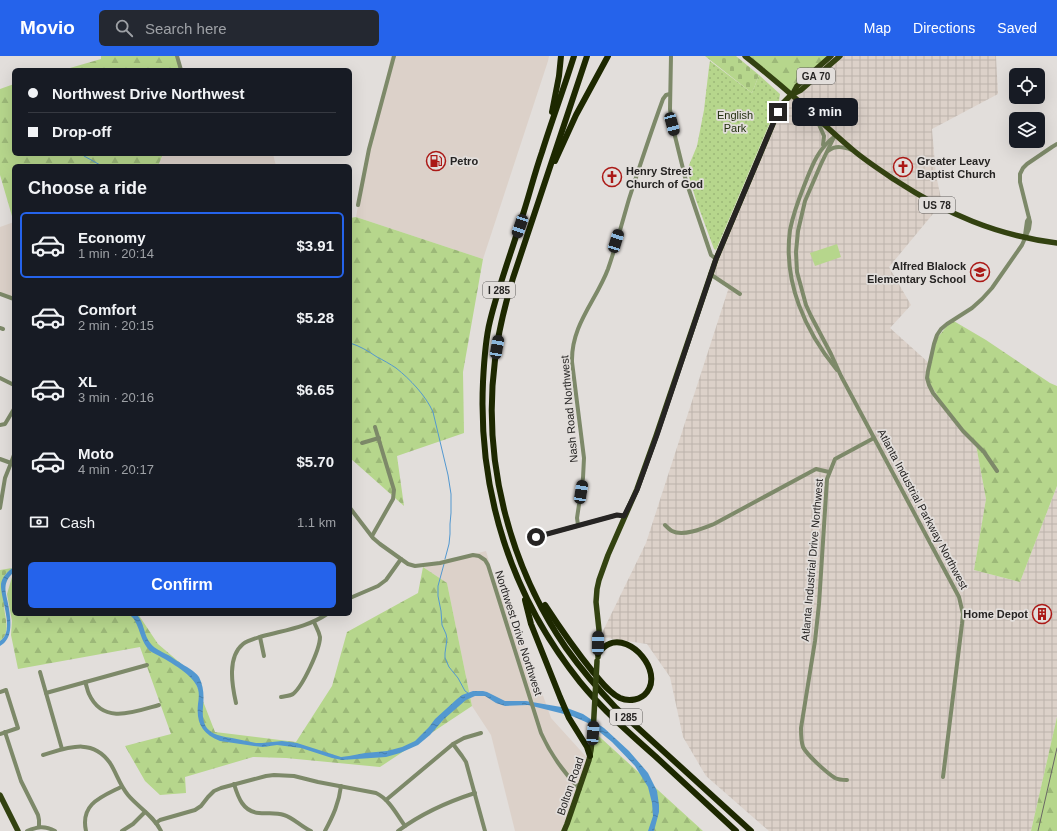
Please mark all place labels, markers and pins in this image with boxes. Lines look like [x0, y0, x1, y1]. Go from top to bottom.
fuel station icon: Petro [425, 150, 447, 172]
place label: Petro [450, 155, 478, 167]
place label: Greater Leavy Baptist Church [917, 155, 996, 180]
church icon: Greater Leavy Baptist Church [892, 156, 914, 178]
place label: Henry Street Church of God [626, 165, 703, 190]
church icon: Henry Street Church of God [601, 166, 623, 188]
place label: Alfred Blalock Elementary School [867, 260, 967, 285]
school or university icon: Alfred Blalock Elementary School [969, 261, 991, 283]
building icon: Home Depot [1031, 603, 1053, 625]
place label: Home Depot [963, 608, 1028, 620]

